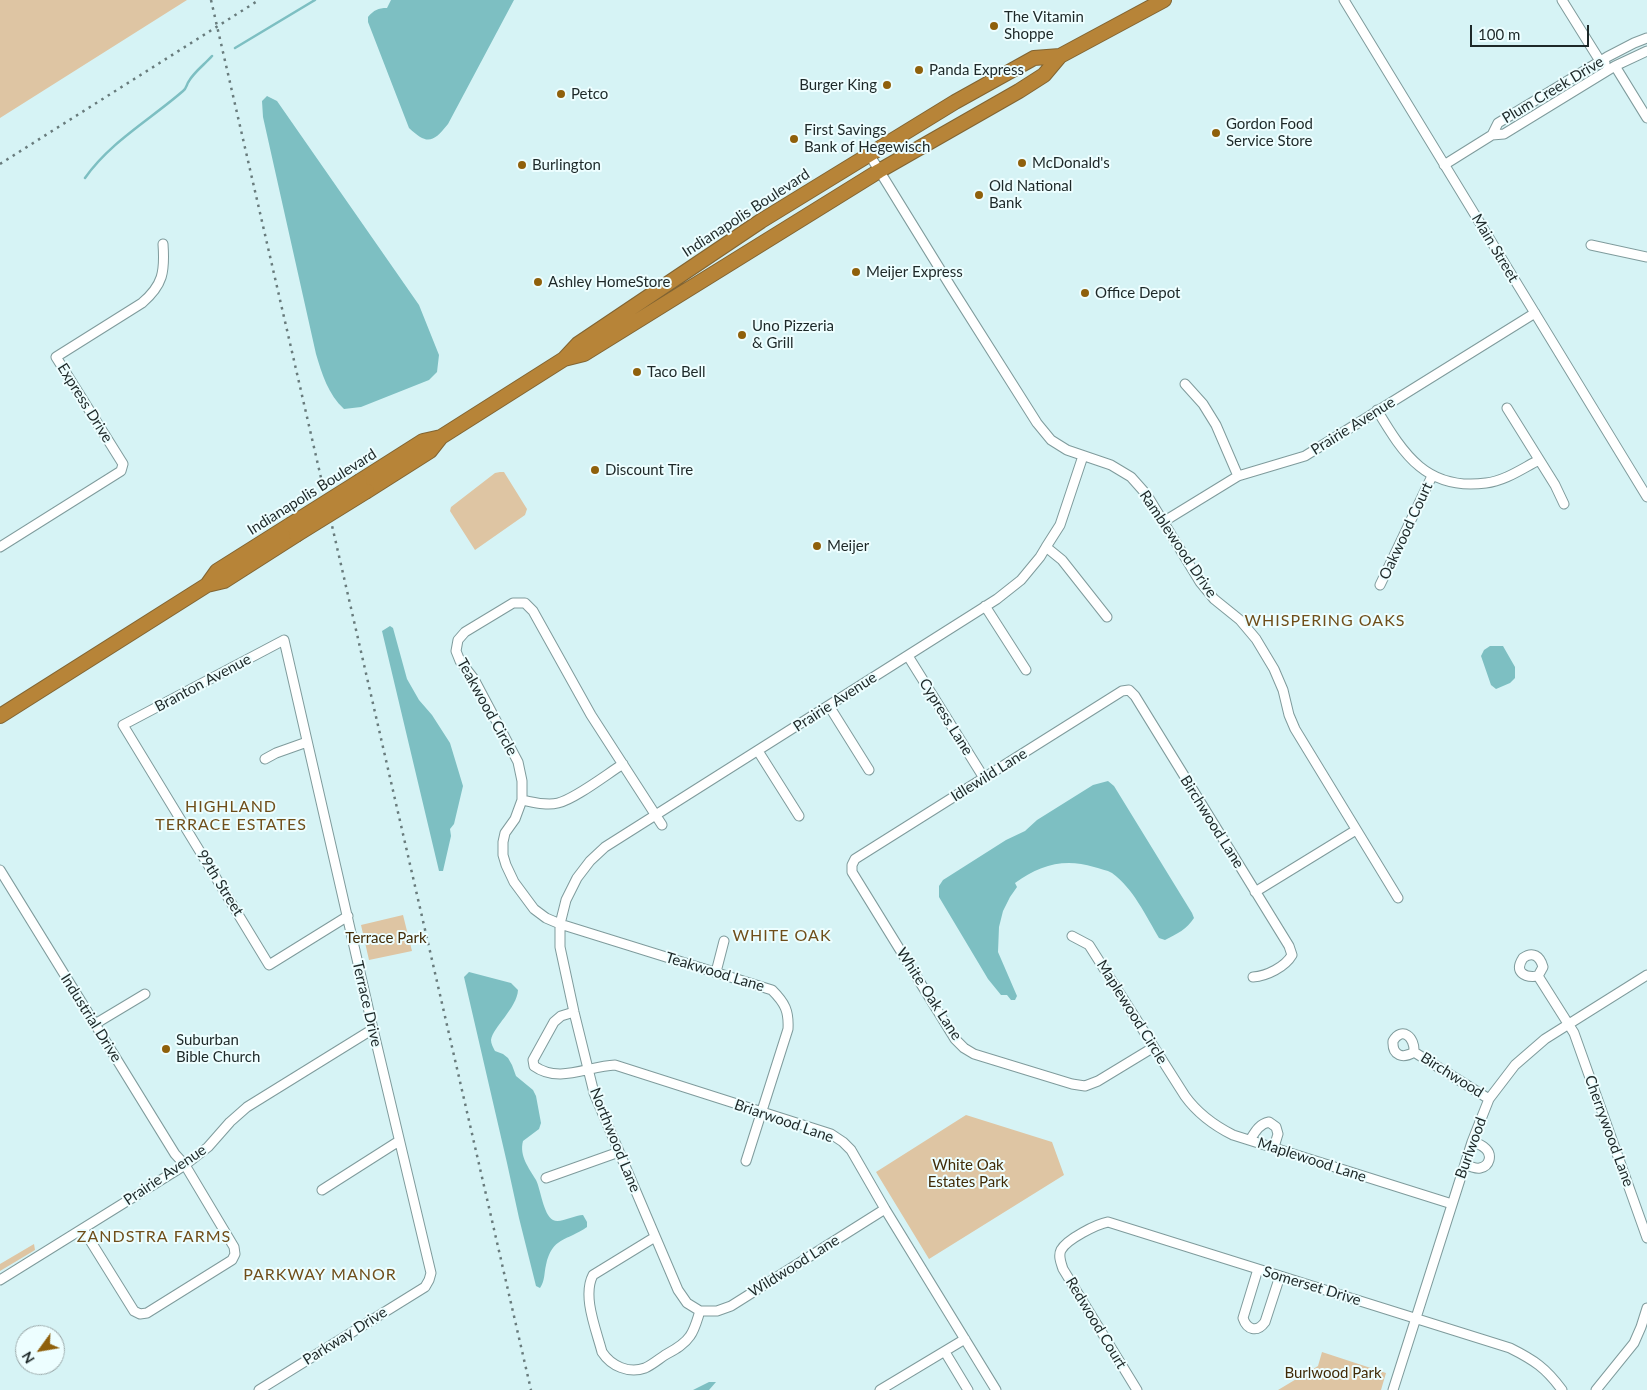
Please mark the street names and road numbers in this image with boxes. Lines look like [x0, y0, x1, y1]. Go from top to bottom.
street label: Plum Creek Drive [1499, 53, 1607, 127]
street label: Indianapolis Boulevard [679, 165, 813, 261]
street label: Main Street [1468, 211, 1522, 285]
street label: Express Drive [53, 360, 117, 446]
street label: Prairie Avenue [1308, 393, 1398, 459]
street label: Indianapolis Boulevard [244, 445, 380, 539]
street label: Oakwood Court [1376, 479, 1436, 583]
street label: Ramblewood Drive [1135, 487, 1221, 601]
street label: Branton Avenue [152, 650, 254, 716]
street label: Teakwood Circle [453, 655, 521, 759]
street label: Prairie Avenue [790, 668, 880, 736]
street label: Cypress Lane [915, 675, 977, 759]
street label: Idlewild Lane [948, 744, 1030, 806]
street label: Birchwood Lane [1176, 772, 1248, 872]
street label: 99th Street [193, 847, 247, 919]
street label: White Oak Lane [892, 944, 966, 1044]
street label: Teakwood Lane [663, 948, 767, 996]
street label: Maplewood Circle [1093, 957, 1171, 1067]
street label: Terrace Drive [348, 959, 386, 1049]
street label: Industrial Drive [57, 971, 125, 1065]
street label: Birchwood [1417, 1049, 1487, 1101]
street label: Cherrywood Lane [1580, 1073, 1638, 1189]
street label: Northwood Lane [586, 1085, 644, 1195]
street label: Briarwood Lane [732, 1096, 836, 1146]
street label: Burlwood [1452, 1115, 1490, 1181]
street label: Maplewood Lane [1255, 1134, 1369, 1186]
street label: Prairie Avenue [120, 1141, 210, 1209]
street label: Wildwood Lane [745, 1231, 843, 1301]
street label: Somerset Drive [1261, 1263, 1363, 1309]
street label: Redwood Court [1062, 1274, 1130, 1372]
street label: Parkway Drive [300, 1303, 390, 1369]

